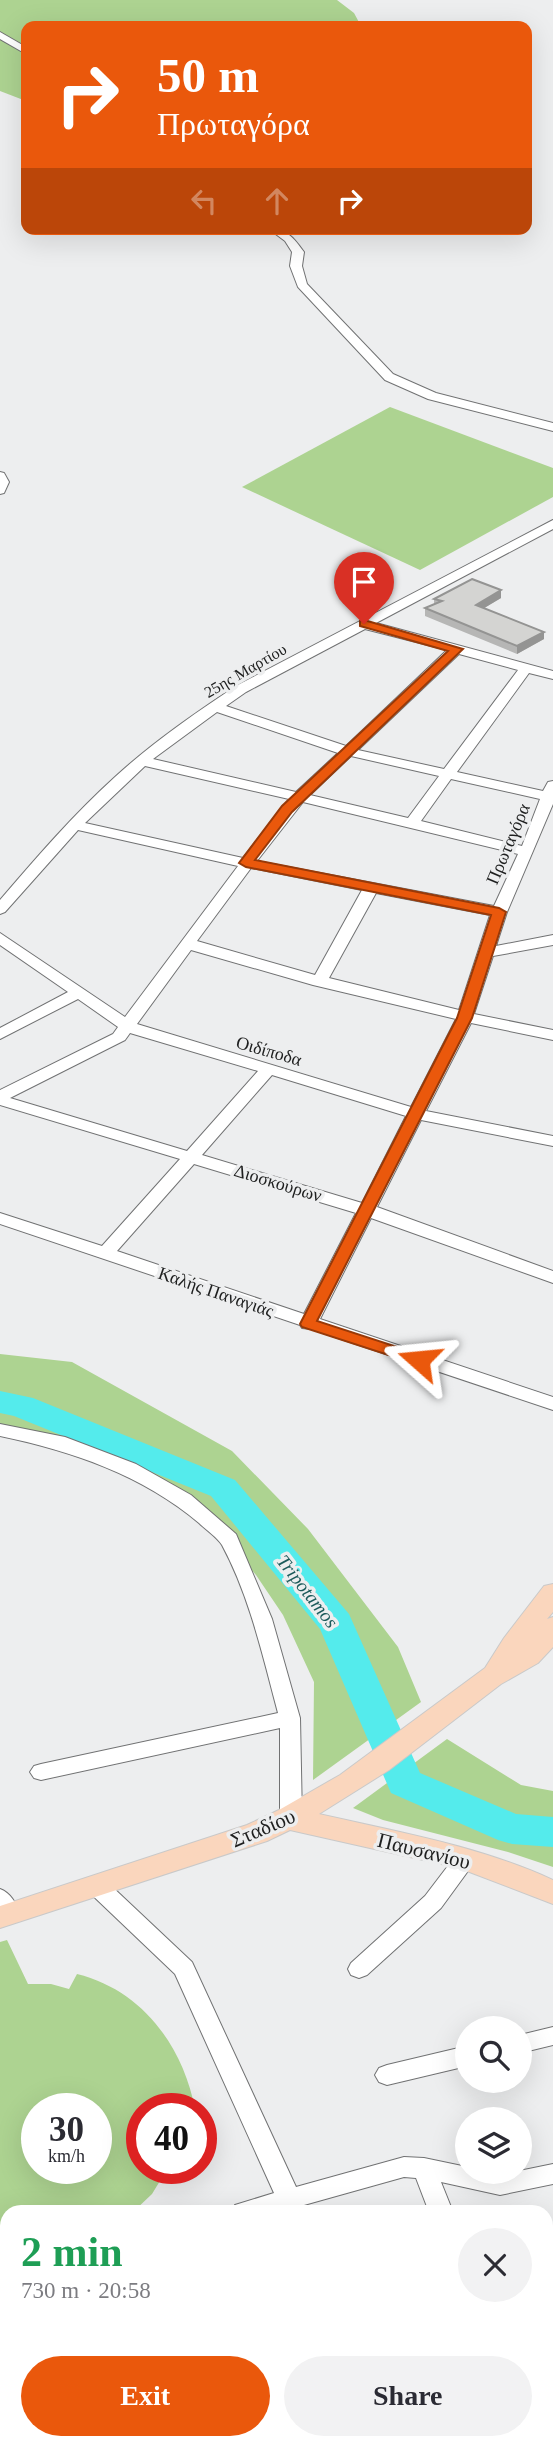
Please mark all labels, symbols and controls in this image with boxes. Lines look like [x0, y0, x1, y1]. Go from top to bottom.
text: 50 m [157, 48, 259, 103]
icon: right [42, 49, 133, 140]
text: Πρωταγόρα [157, 106, 310, 142]
icon: left [185, 182, 223, 220]
icon: ahead [258, 182, 296, 220]
icon: right [331, 182, 369, 220]
pin [334, 552, 394, 624]
icon: arrive [345, 563, 383, 601]
street label: 25ης Μαρτίου [201, 640, 290, 702]
street label: Πρωταγόρα [482, 800, 534, 887]
street label: Οιδίποδα [234, 1032, 305, 1070]
street label: Διοσκούρων [232, 1160, 324, 1206]
street label: Καλής Παναγιάς [156, 1263, 276, 1321]
position arrow [382, 1323, 456, 1397]
water label: Tripotamos [273, 1551, 343, 1632]
street label: Σταδίου [227, 1804, 299, 1852]
street label: Παυσανίου [375, 1828, 473, 1874]
map controls [455, 2016, 532, 2184]
button: search [455, 2016, 532, 2093]
speed limit sign: 40 [126, 2093, 217, 2184]
button: layers [455, 2107, 532, 2184]
text: 30 [49, 2110, 84, 2149]
text: km/h [48, 2146, 85, 2166]
button: close [458, 2228, 532, 2302]
text: 2 min [21, 2229, 123, 2275]
text: 730 m · 20:58 [21, 2278, 151, 2303]
button: Exit [21, 2356, 270, 2436]
button: Share [284, 2356, 532, 2436]

